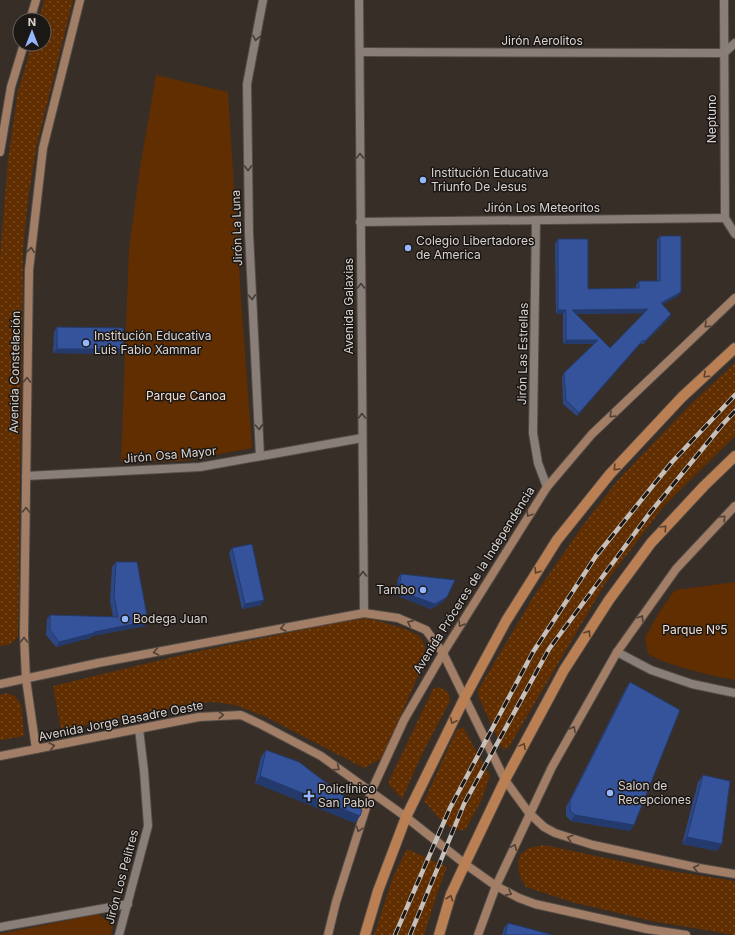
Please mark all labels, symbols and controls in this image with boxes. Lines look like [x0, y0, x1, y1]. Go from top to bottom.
north arrow [12, 12, 52, 52]
text: N [28, 15, 36, 29]
street label: Jirón Aerolitos [501, 33, 583, 48]
one-way arrow [252, 35, 260, 41]
street label: Neptuno [704, 95, 719, 143]
one-way arrow [356, 153, 364, 159]
one-way arrow [244, 165, 252, 171]
place label: Institución Educativa Triunfo De Jesus [431, 165, 549, 194]
marker: Institución Educativa Triunfo De Jesus [418, 175, 428, 185]
street label: Jirón La Luna [228, 190, 245, 266]
street label: Jirón Los Meteoritos [484, 200, 600, 215]
place label: Colegio Libertadores de America [416, 233, 534, 262]
marker: Colegio Libertadores de America [403, 243, 413, 253]
one-way arrow [26, 247, 35, 253]
street label: Avenida Galaxias [341, 258, 356, 354]
one-way arrow [357, 283, 365, 289]
one-way arrow [248, 294, 256, 300]
street label: Jirón Las Estrellas [514, 303, 531, 405]
street label: Avenida Constelación [6, 311, 23, 433]
one-way arrow [704, 320, 712, 328]
place label: Institución Educativa Luis Fabio Xammar [94, 328, 212, 357]
marker: Institución Educativa Luis Fabio Xammar [81, 338, 91, 348]
one-way arrow [703, 370, 711, 377]
one-way arrow [23, 377, 31, 383]
park label: Parque Canoa [146, 388, 226, 403]
one-way arrow [609, 410, 617, 417]
one-way arrow [358, 413, 366, 419]
one-way arrow [254, 424, 263, 430]
street label: Jirón Osa Mayor [123, 443, 217, 466]
one-way arrow [613, 463, 620, 471]
street label: Avenida Próceres de la Independencia [410, 484, 537, 676]
one-way arrow [22, 507, 30, 513]
one-way arrow [527, 510, 534, 517]
one-way arrow [719, 515, 726, 523]
one-way arrow [659, 525, 667, 533]
one-way arrow [534, 567, 542, 574]
one-way arrow [359, 571, 367, 577]
place label: Tambo [376, 582, 415, 597]
marker: Tambo [418, 585, 428, 595]
place label: Bodega Juan [133, 611, 208, 626]
marker: Bodega Juan [120, 614, 130, 624]
one-way arrow [636, 615, 644, 622]
one-way arrow [407, 620, 415, 628]
one-way arrow [458, 620, 465, 627]
park label: Parque Nº5 [662, 622, 728, 637]
one-way arrow [280, 623, 287, 632]
one-way arrow [583, 630, 590, 637]
one-way arrow [20, 637, 28, 643]
one-way arrow [153, 648, 159, 656]
street label: Avenida Jorge Basadre Oeste [37, 697, 205, 744]
one-way arrow [218, 711, 224, 719]
one-way arrow [450, 717, 458, 724]
one-way arrow [569, 726, 576, 733]
one-way arrow [49, 742, 55, 750]
one-way arrow [518, 743, 526, 750]
one-way arrow [333, 763, 340, 771]
place label: Salon de Recepciones [618, 778, 691, 807]
place label: Policlínico San Pablo [318, 781, 375, 810]
marker: Salon de Recepciones [605, 788, 615, 798]
marker: Policlínico San Pablo [303, 790, 315, 802]
one-way arrow [356, 826, 364, 833]
street label: Jirón Los Pelitres [102, 828, 141, 926]
one-way arrow [567, 834, 574, 843]
one-way arrow [509, 844, 517, 851]
one-way arrow [693, 864, 700, 872]
one-way arrow [505, 888, 512, 895]
one-way arrow [446, 894, 454, 901]

